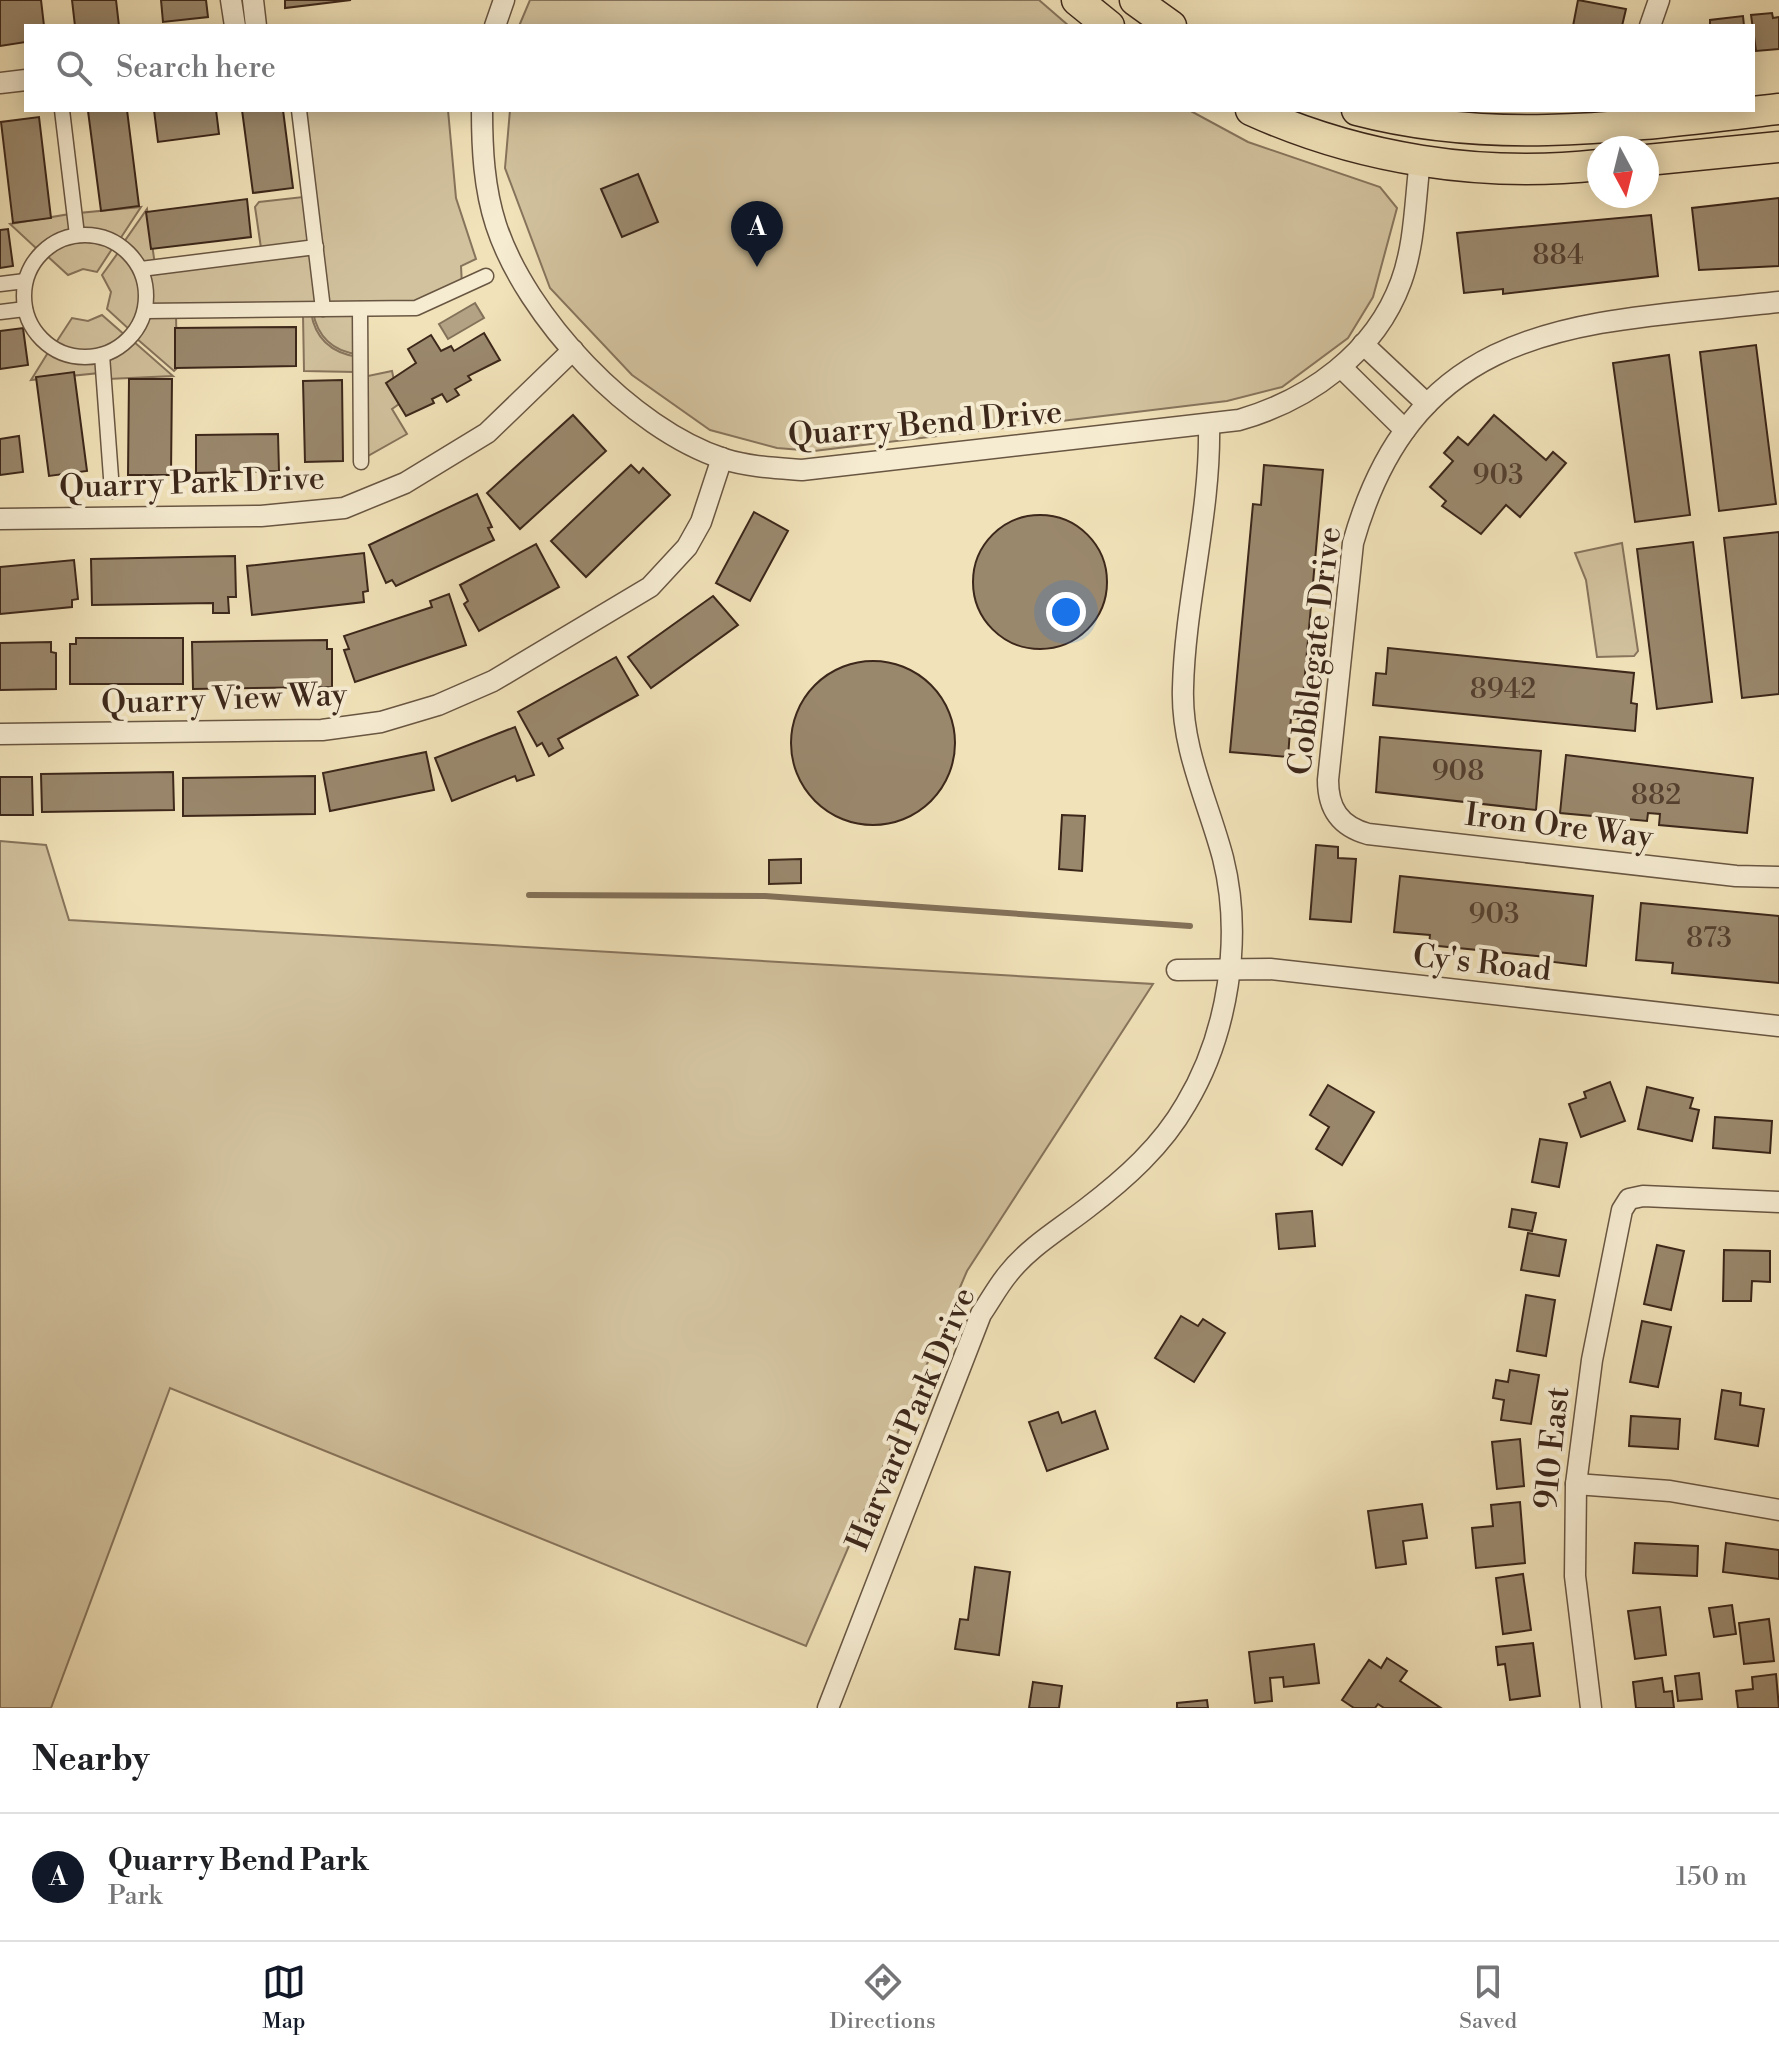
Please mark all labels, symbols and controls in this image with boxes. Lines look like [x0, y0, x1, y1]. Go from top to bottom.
search box [24, 24, 1755, 112]
icon: search [52, 46, 96, 90]
text: Search here [116, 49, 276, 87]
north arrow [1587, 136, 1659, 208]
pin: A [731, 201, 783, 267]
house number: 884 [1532, 238, 1584, 273]
street label: Quarry Bend Drive [786, 392, 1064, 456]
street label: Quarry Park Drive [59, 458, 325, 508]
house number: 903 [1473, 458, 1524, 493]
street label: Cobblegate Drive [1280, 524, 1350, 778]
your location [1046, 592, 1086, 632]
house number: 8942 [1470, 672, 1536, 707]
street label: Quarry View Way [100, 675, 348, 723]
house number: 908 [1432, 754, 1484, 789]
house number: 882 [1631, 778, 1681, 813]
street label: Iron Ore Way [1463, 795, 1656, 857]
house number: 903 [1469, 897, 1520, 932]
house number: 873 [1686, 921, 1732, 956]
street label: Cy's Road [1411, 936, 1553, 990]
street label: Harvard Park Drive [838, 1281, 984, 1557]
street label: 910 East [1526, 1385, 1578, 1511]
text: Nearby [32, 1739, 150, 1781]
text: Quarry Bend Park [108, 1842, 369, 1880]
text: A [49, 1861, 67, 1893]
text: 150 m [1676, 1861, 1747, 1893]
text: Park [108, 1880, 162, 1912]
tab: Map [262, 1960, 306, 2035]
tab: Directions [830, 1960, 936, 2035]
tab: Saved [1459, 1960, 1517, 2035]

